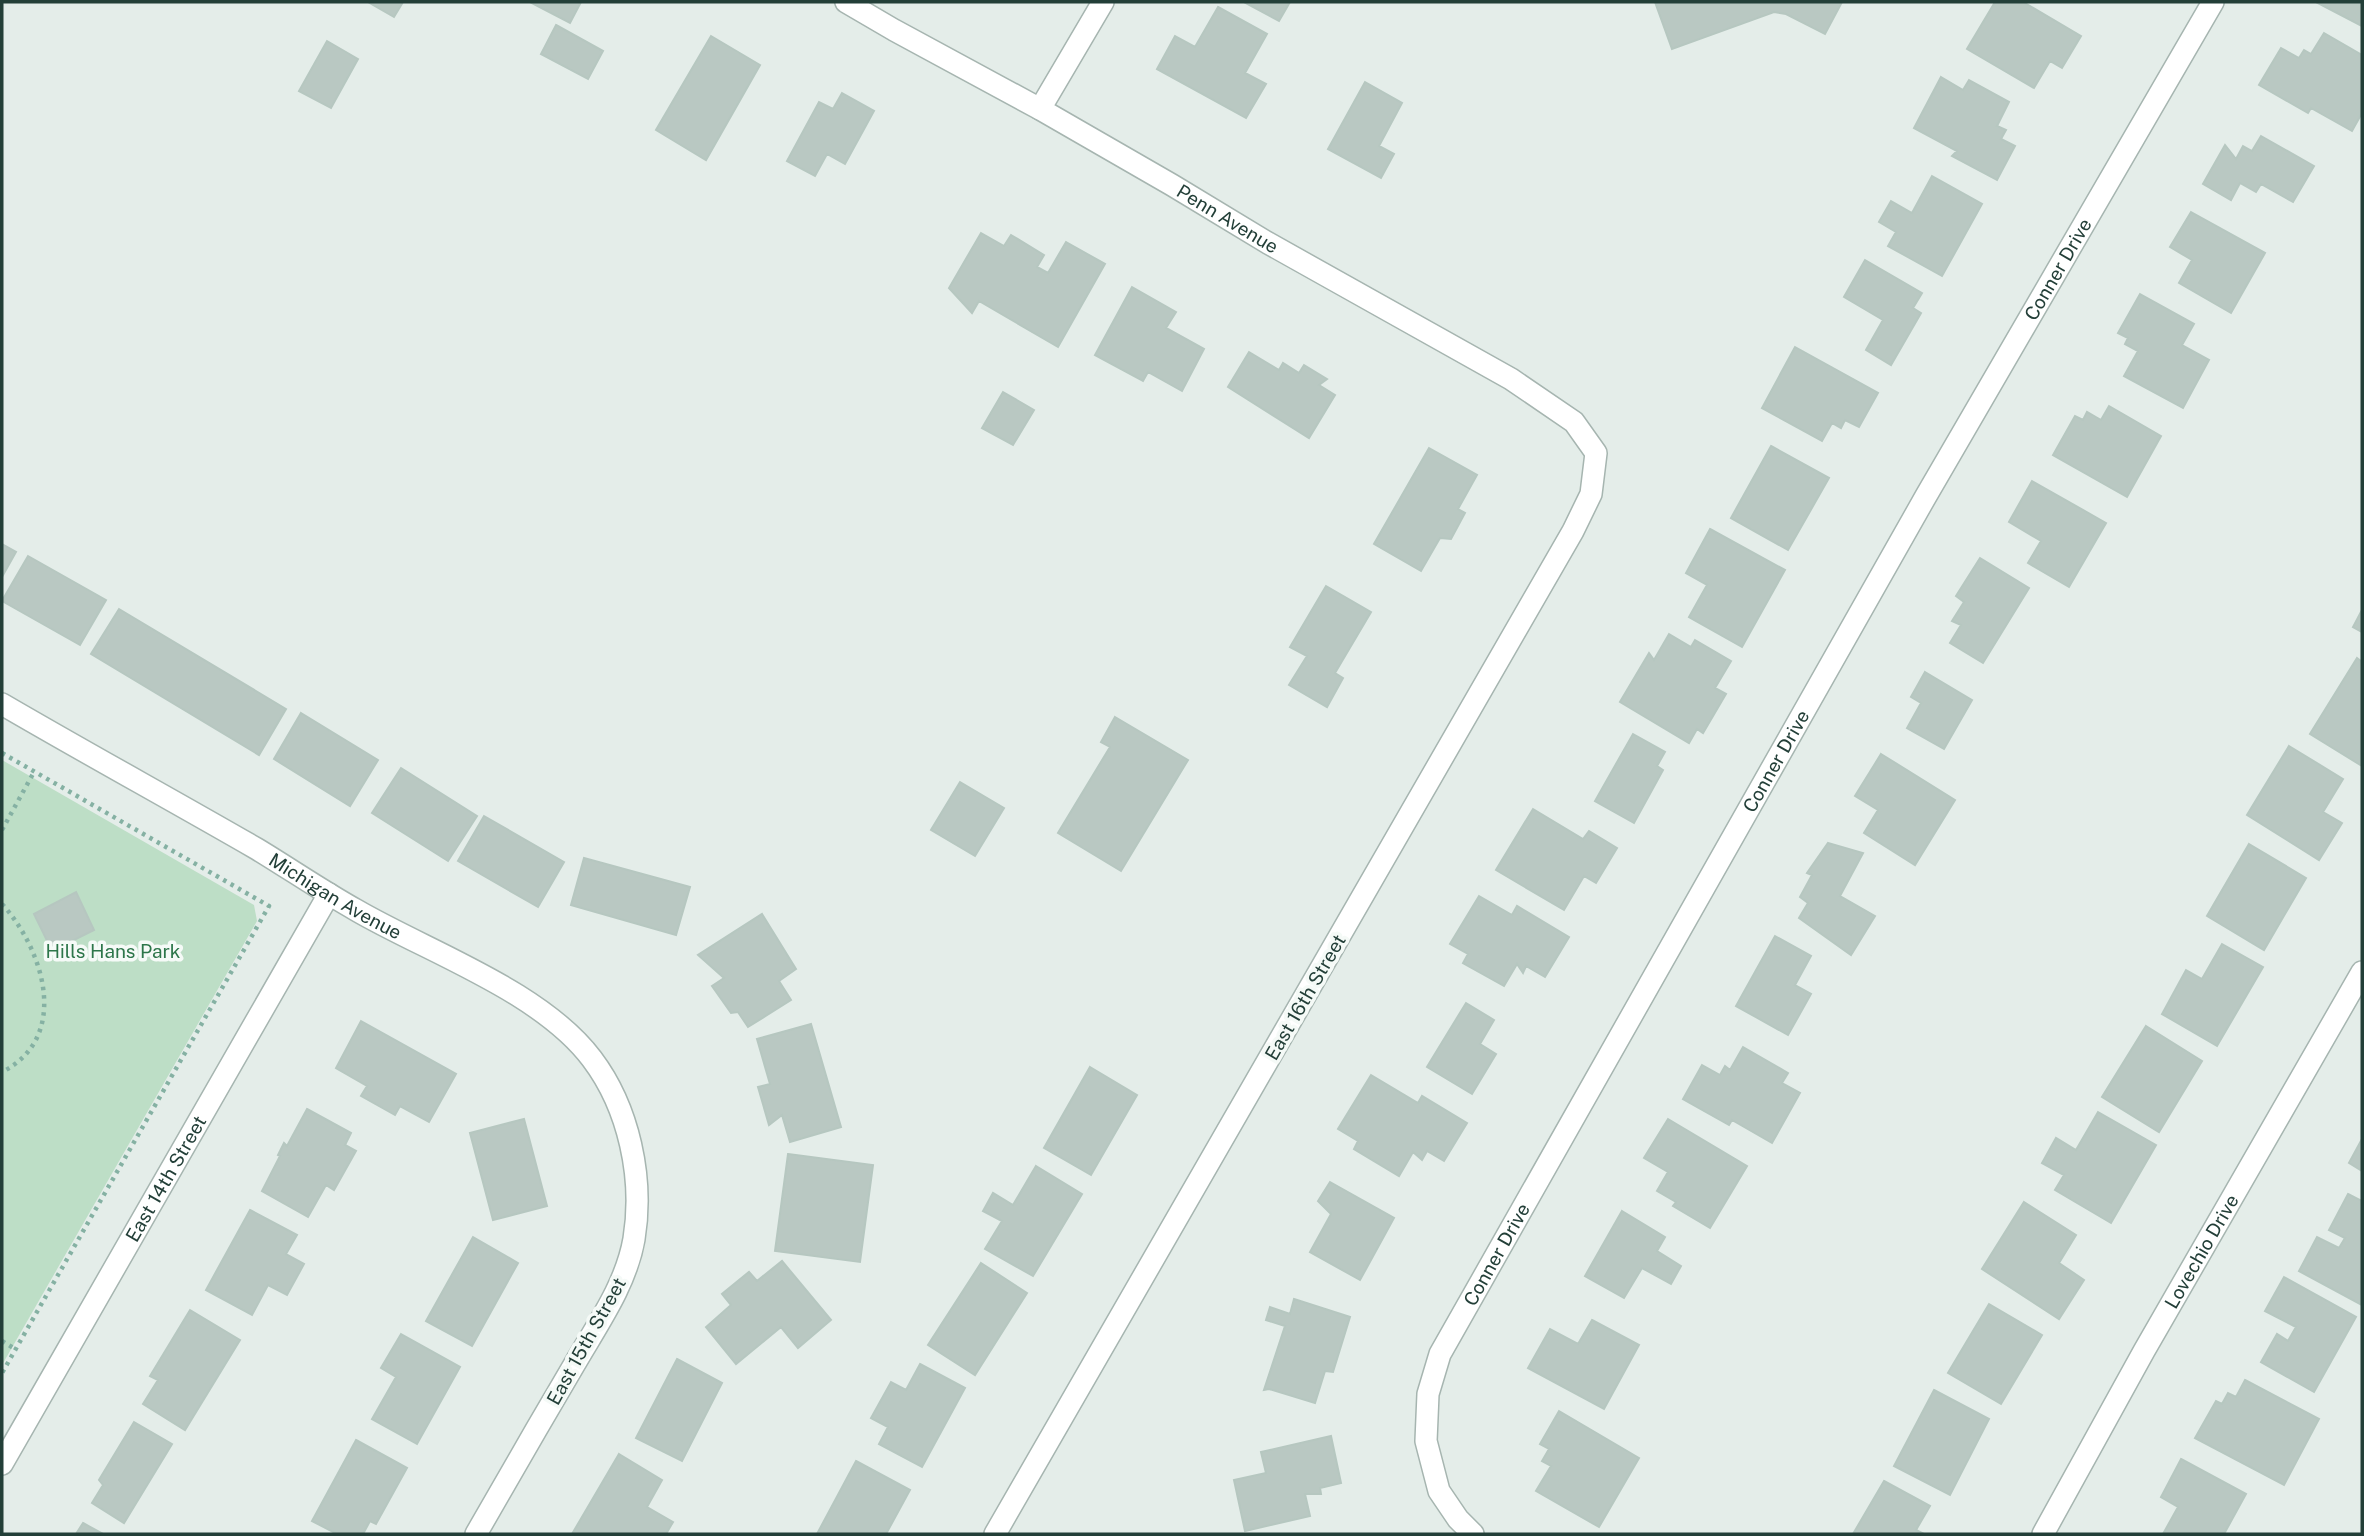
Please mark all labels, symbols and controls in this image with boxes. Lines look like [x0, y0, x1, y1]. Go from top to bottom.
street label: Penn Avenue [1173, 180, 1282, 258]
street label: Conner Drive [2020, 214, 2096, 324]
street label: Conner Drive [1738, 706, 1814, 816]
street label: Michigan Avenue [265, 848, 405, 943]
street label: East 16th Street [1260, 930, 1350, 1064]
park label: Hills Hans Park [45, 940, 181, 962]
street label: East 14th Street [121, 1112, 211, 1246]
street label: Lovechio Drive [2160, 1190, 2243, 1312]
street label: Conner Drive [1459, 1199, 1534, 1309]
street label: East 15th Street [542, 1274, 630, 1408]

